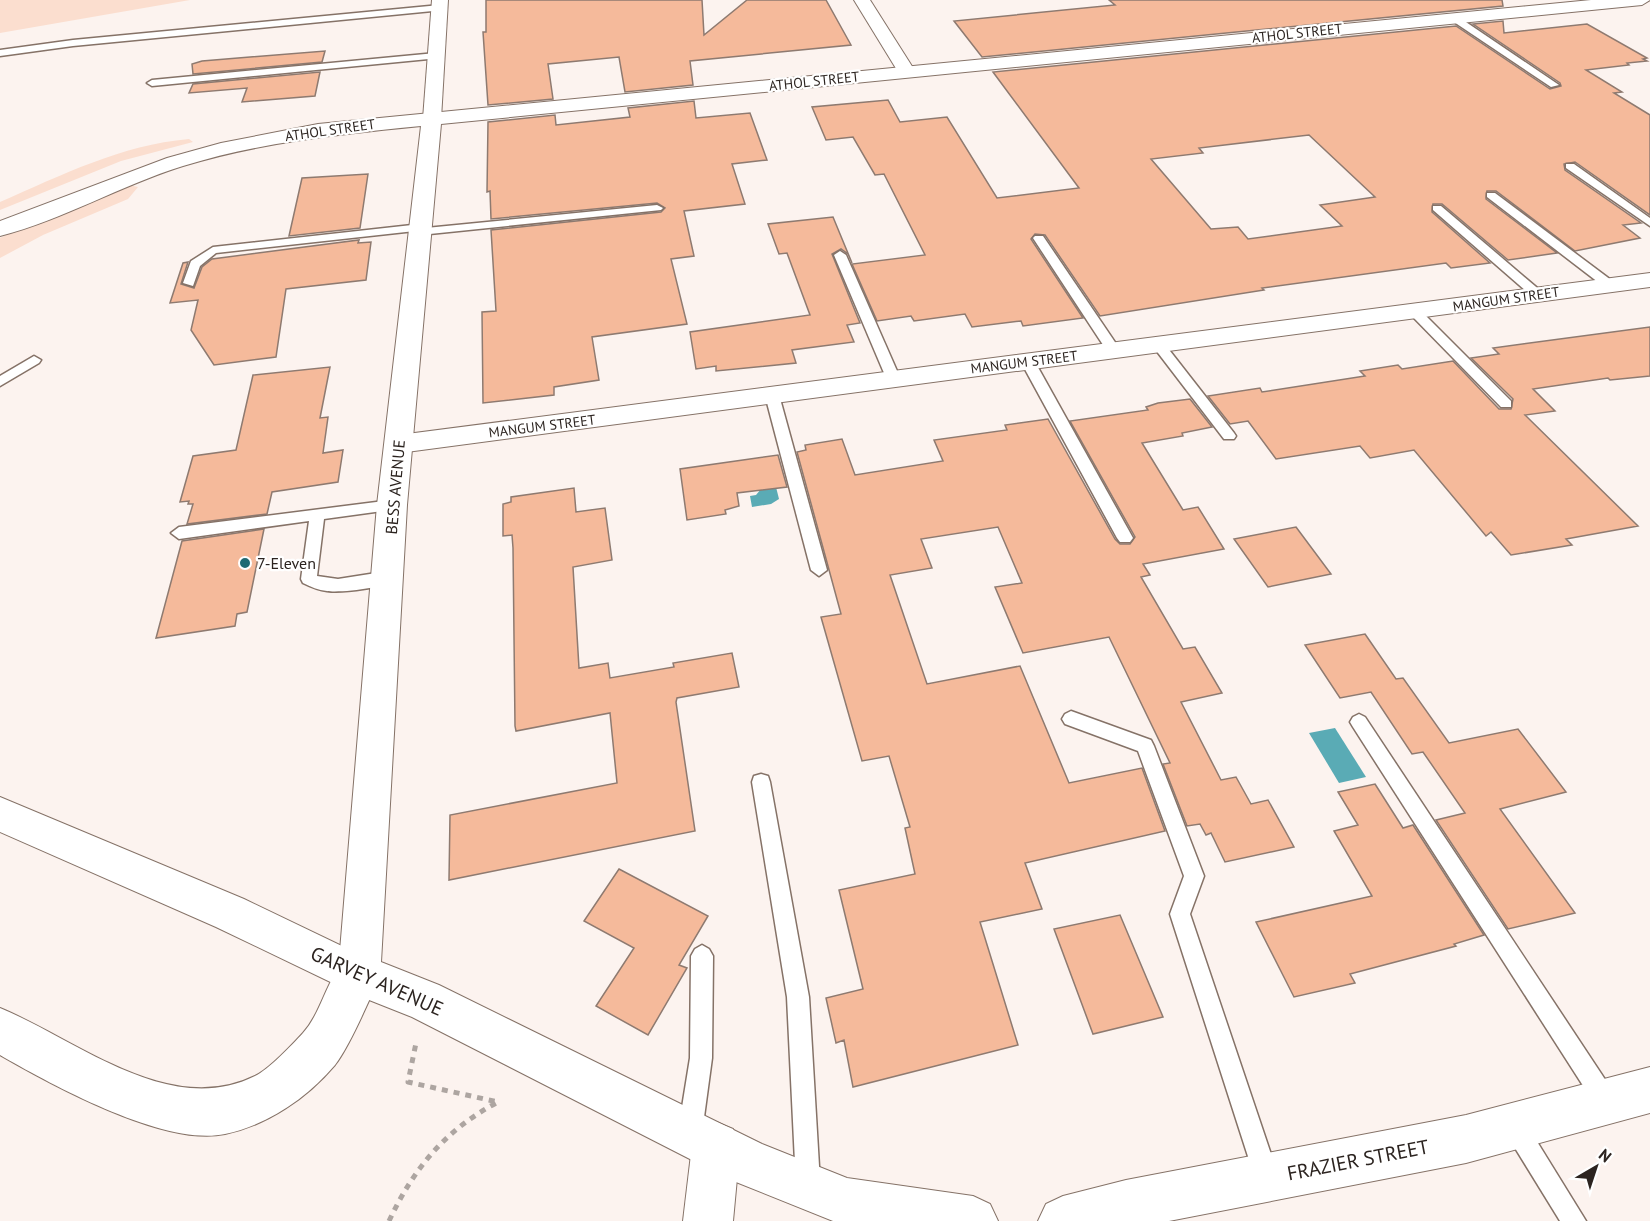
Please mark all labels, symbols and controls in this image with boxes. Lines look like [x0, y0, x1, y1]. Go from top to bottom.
street label: ATHOL STREET [1251, 19, 1343, 47]
street label: ATHOL STREET [768, 67, 860, 95]
street label: ATHOL STREET [284, 115, 376, 145]
street label: MANGUM STREET [1452, 283, 1561, 315]
street label: MANGUM STREET [970, 346, 1079, 377]
street label: MANGUM STREET [488, 410, 597, 441]
street label: BESS AVENUE [381, 439, 409, 535]
place label: 7-Eleven [257, 553, 316, 573]
marker: 7-Eleven [238, 556, 252, 570]
street label: GARVEY AVENUE [307, 940, 447, 1022]
street label: FRAZIER STREET [1285, 1134, 1431, 1186]
north arrow [1566, 1137, 1626, 1197]
text: N [1595, 1144, 1616, 1166]

